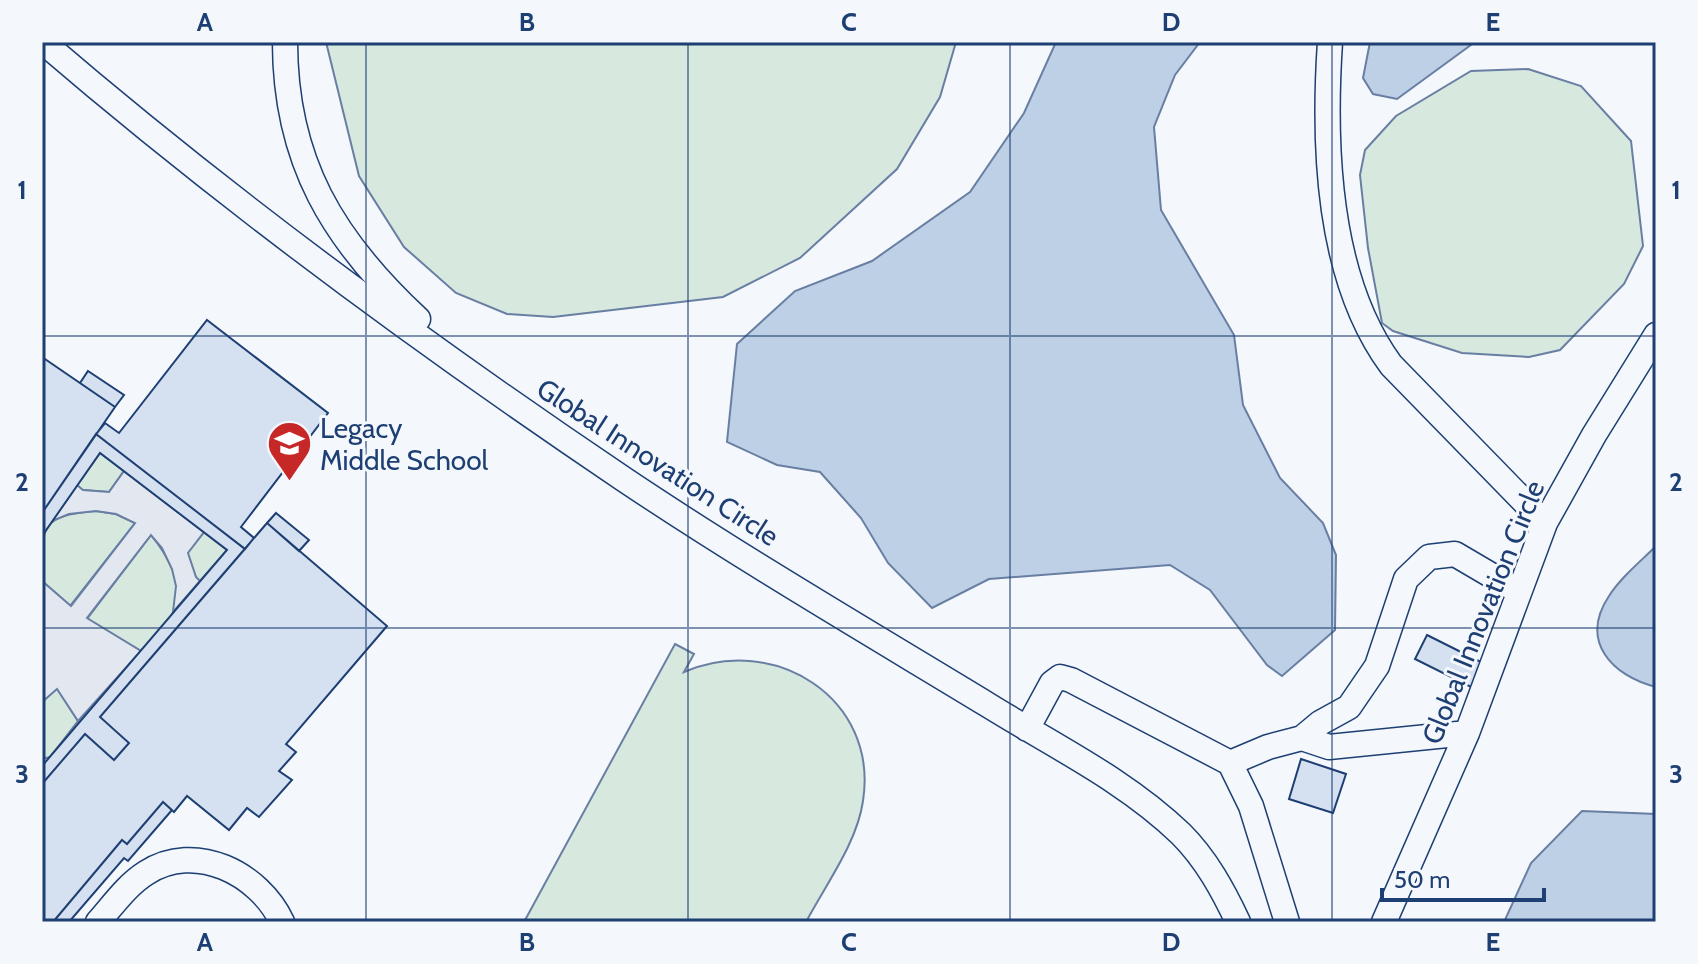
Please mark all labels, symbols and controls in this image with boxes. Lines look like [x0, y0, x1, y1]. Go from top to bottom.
text: A [197, 6, 214, 38]
text: B [519, 6, 535, 38]
text: C [841, 6, 857, 38]
text: D [1162, 6, 1180, 38]
text: E [1486, 6, 1500, 38]
text: 1 [17, 174, 27, 206]
text: 1 [1671, 174, 1681, 206]
street label: Global Innovation Circle [531, 371, 785, 553]
place label: Legacy Middle School [320, 411, 489, 477]
school or university icon: Legacy Middle School [265, 420, 313, 483]
text: 2 [15, 466, 29, 498]
text: 2 [1669, 466, 1683, 498]
street label: Global Innovation Circle [1415, 475, 1551, 749]
text: 3 [15, 758, 29, 790]
text: 3 [1669, 758, 1683, 790]
scale bar [1382, 852, 1544, 902]
text: 50 m [1394, 865, 1450, 894]
text: A [197, 926, 214, 958]
text: B [519, 926, 535, 958]
text: C [841, 926, 857, 958]
text: D [1162, 926, 1180, 958]
text: E [1486, 926, 1500, 958]

